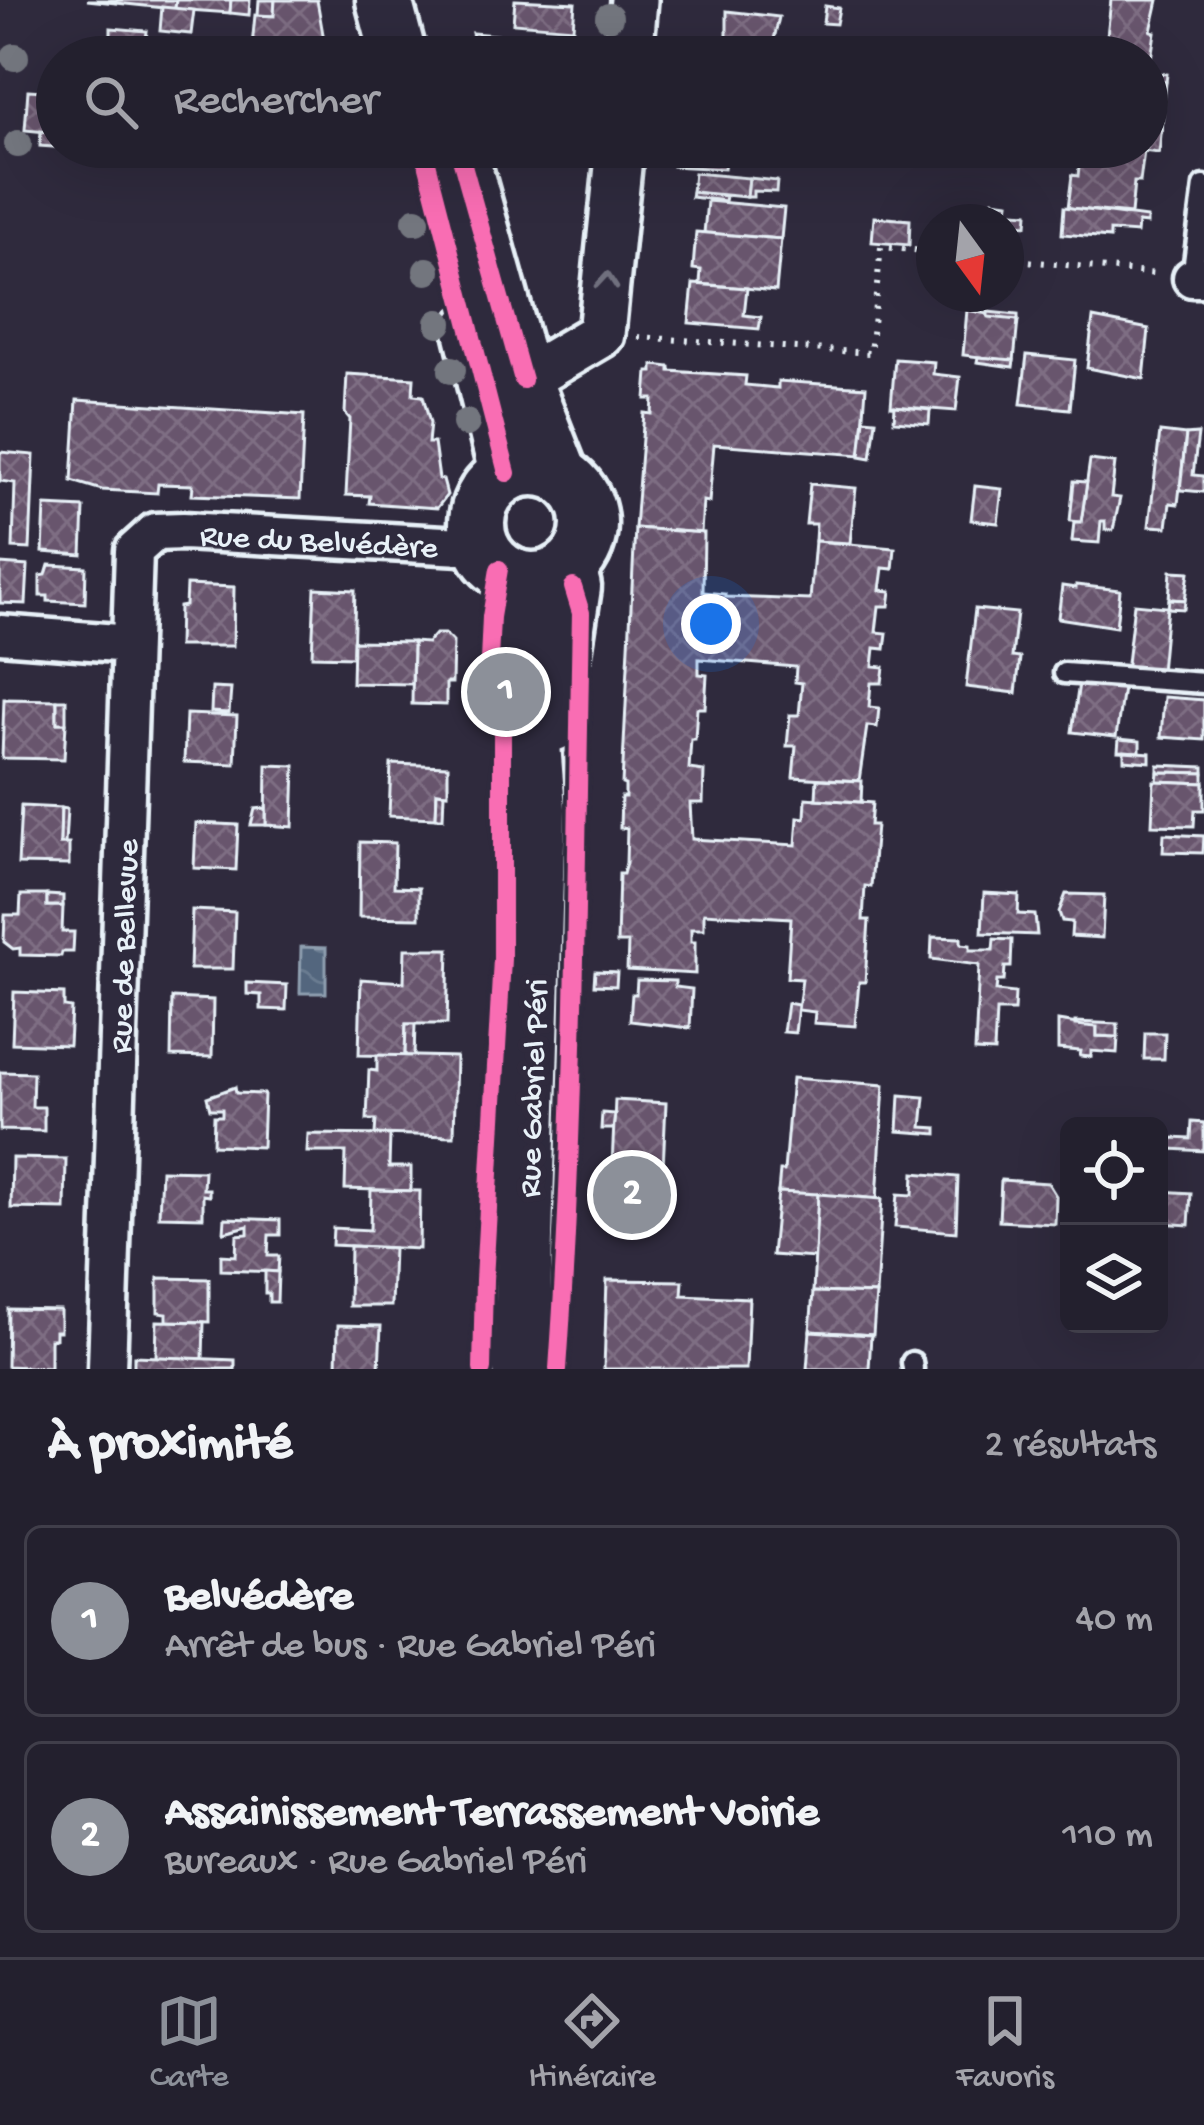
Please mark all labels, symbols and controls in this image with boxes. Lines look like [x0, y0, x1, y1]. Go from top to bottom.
search box [36, 36, 1168, 168]
icon: search [78, 69, 144, 135]
text: Rechercher [174, 76, 378, 129]
north arrow [916, 204, 1024, 312]
one-way arrow [594, 271, 619, 290]
street label: Rue du Belvédère [199, 519, 440, 570]
your location [681, 594, 741, 654]
pin: 1 [467, 647, 545, 737]
street label: Rue de Bellevue [104, 838, 150, 1054]
street label: Rue Gabriel Péri [513, 978, 559, 1198]
map controls [1060, 1117, 1168, 1333]
button: locate [1060, 1117, 1168, 1225]
pin: 2 [593, 1150, 671, 1240]
button: layers [1060, 1225, 1168, 1333]
text: À proximité [48, 1417, 292, 1477]
text: 2 résultats [985, 1424, 1156, 1470]
text: Belvédère [165, 1572, 353, 1625]
text: 1 [82, 1598, 98, 1644]
text: 40 m [1075, 1598, 1153, 1644]
text: Arrêt de bus · Rue Gabriel Péri [165, 1625, 656, 1671]
text: Assainissement Terrassement Voirie [165, 1788, 819, 1841]
text: 2 [80, 1814, 100, 1860]
text: 110 m [1062, 1814, 1153, 1860]
text: Bureaux · Rue Gabriel Péri [165, 1841, 587, 1887]
tab: Carte [150, 1988, 229, 2098]
tab: Itinéraire [529, 1988, 656, 2098]
tab: Favoris [956, 1988, 1054, 2098]

